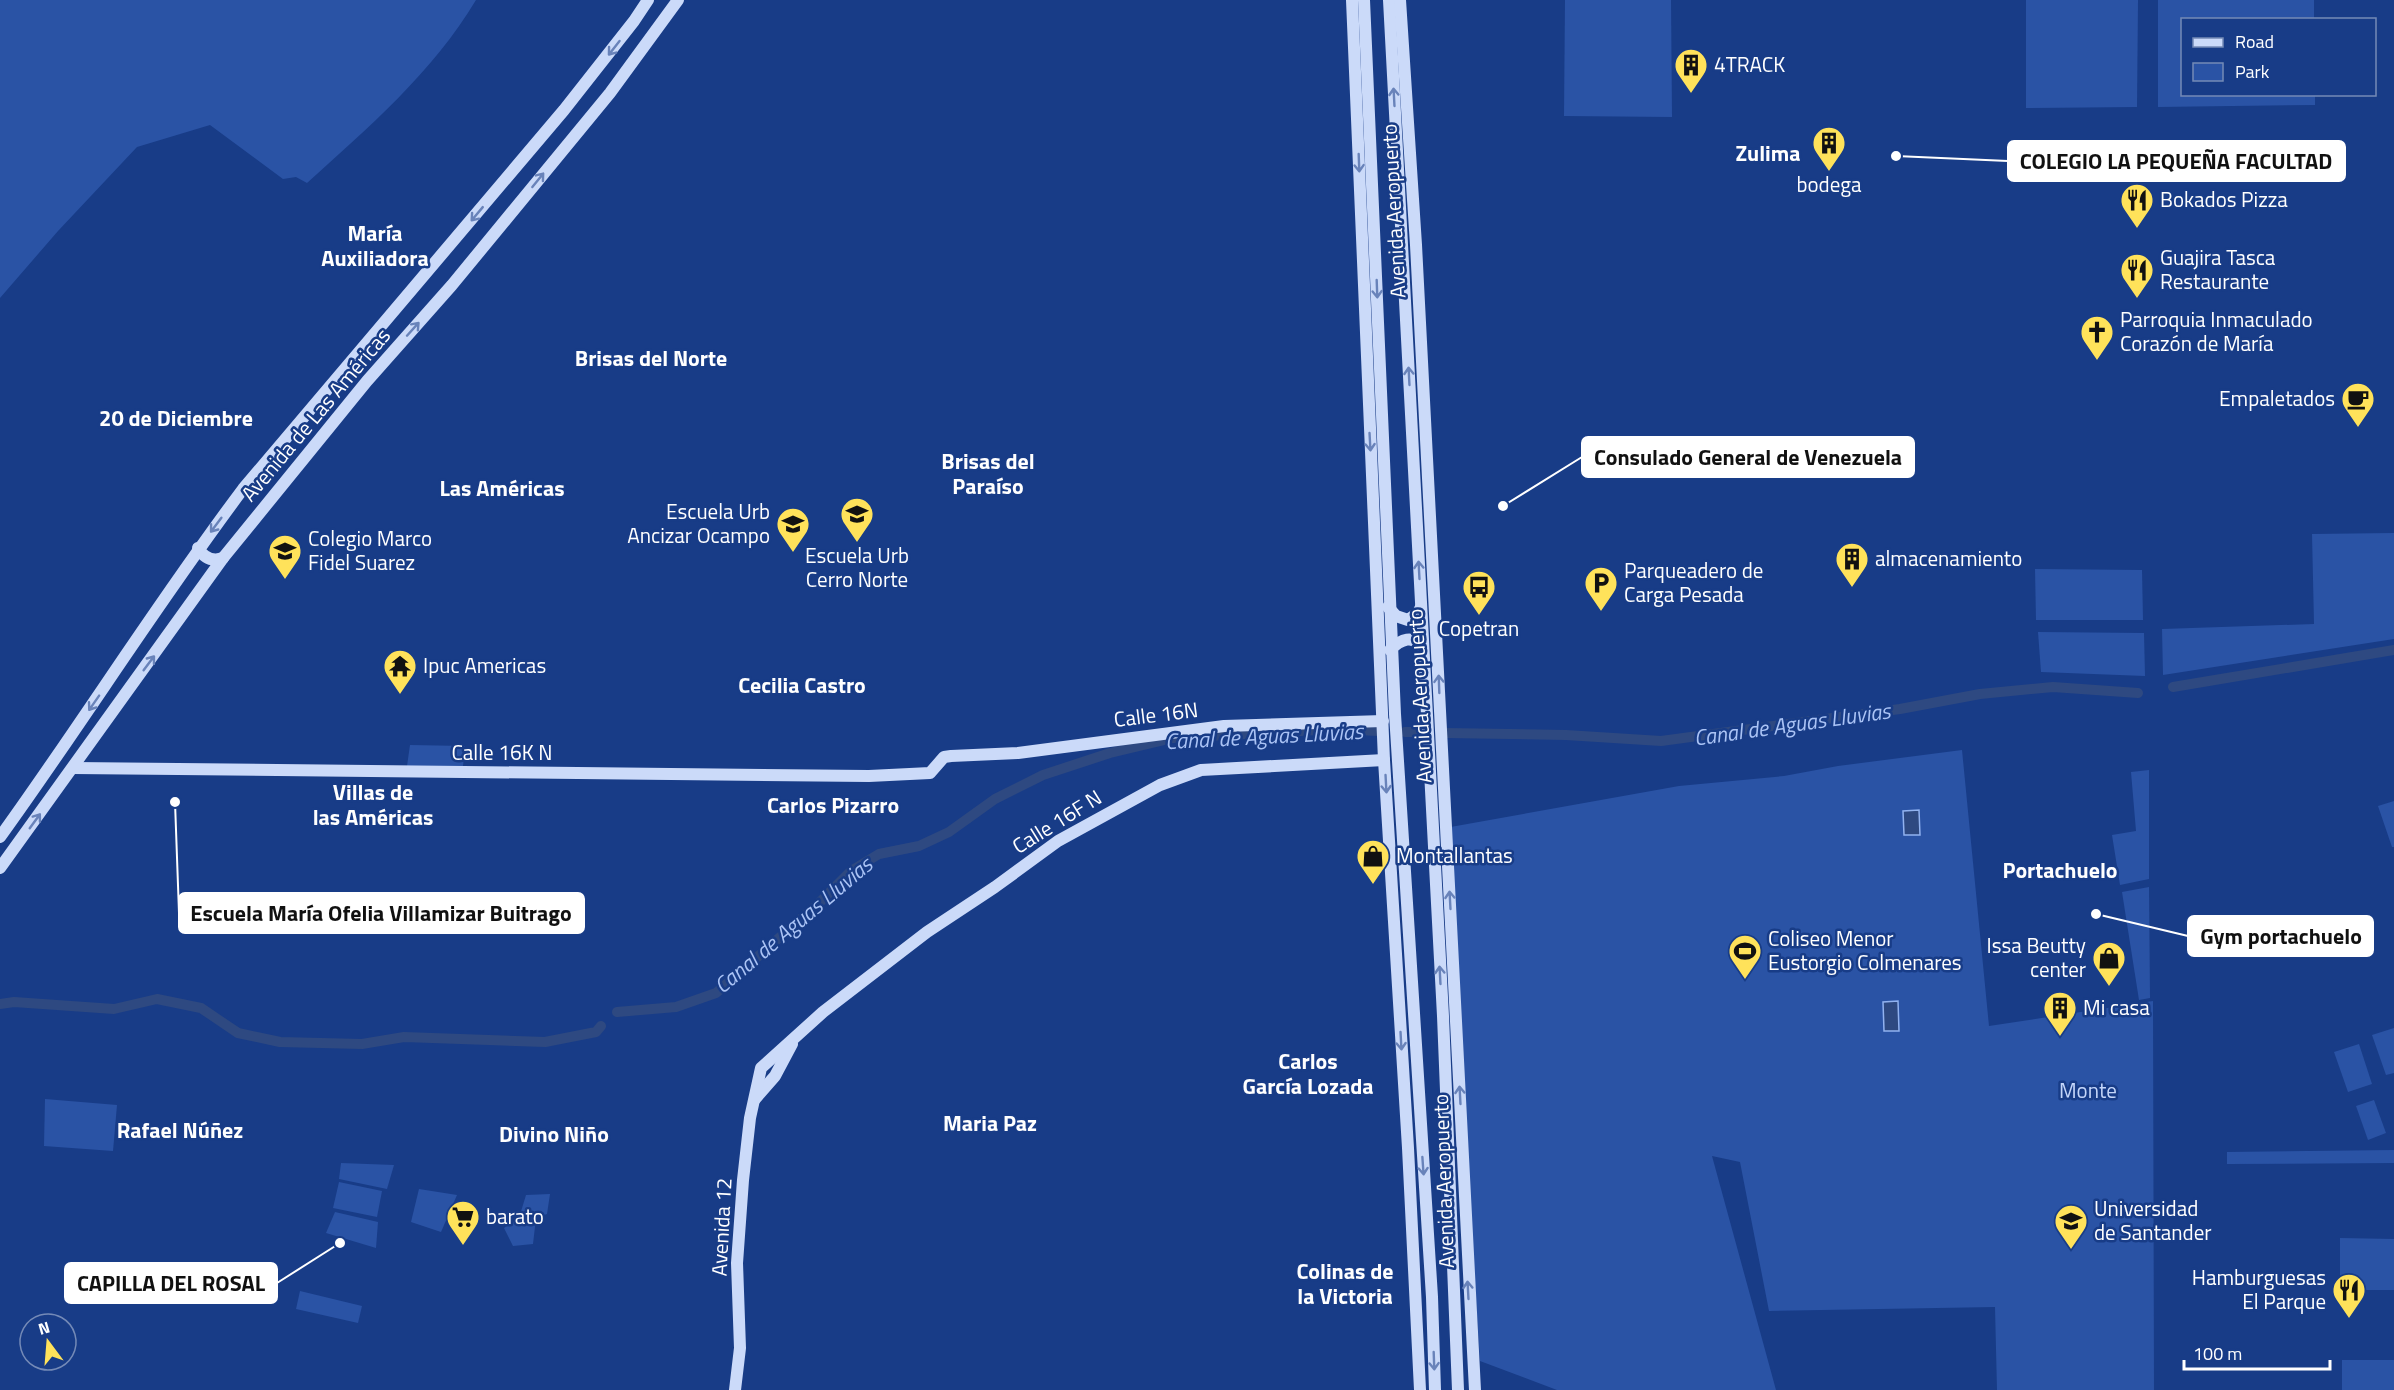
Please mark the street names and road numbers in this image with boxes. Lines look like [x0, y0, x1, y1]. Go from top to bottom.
street label: Avenida Aeropuerto [1372, 123, 1414, 299]
street label: Avenida de Las Américas [233, 321, 398, 508]
street label: Avenida Aeropuerto [1398, 608, 1440, 784]
street label: Calle 16N [1112, 693, 1200, 735]
street label: Calle 16K N [451, 736, 553, 768]
street label: Calle 16F N [1005, 781, 1107, 861]
street label: Avenida Aeropuerto [1424, 1093, 1462, 1269]
street label: Avenida 12 [702, 1177, 740, 1277]

